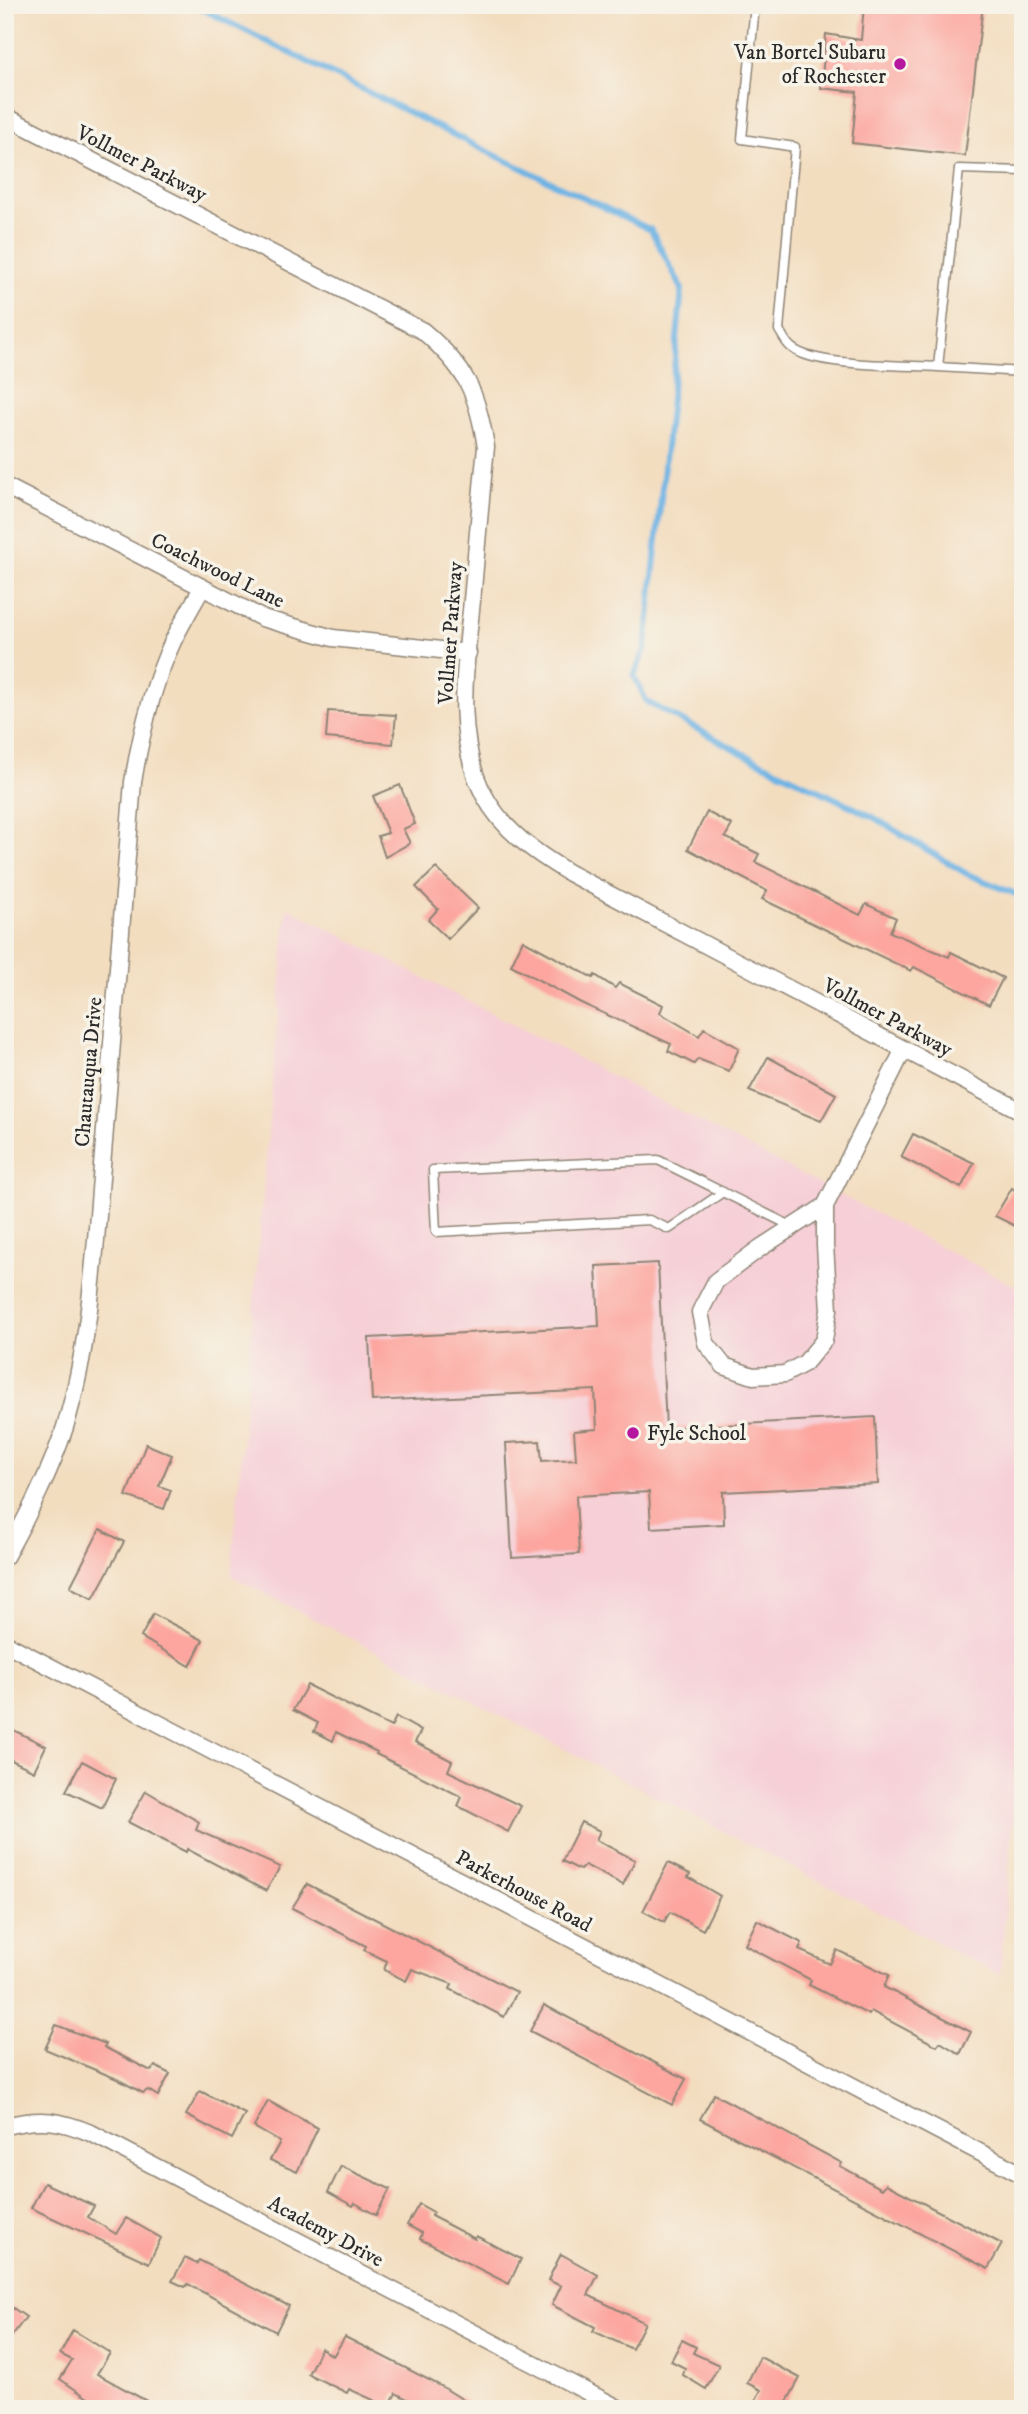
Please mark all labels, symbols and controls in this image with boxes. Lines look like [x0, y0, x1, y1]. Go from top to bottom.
place label: Van Bortel Subaru of Rochester [733, 40, 886, 90]
marker: Van Bortel Subaru of Rochester [892, 56, 908, 72]
street label: Vollmer Parkway [71, 119, 212, 208]
street label: Coachwood Lane [146, 527, 289, 615]
street label: Vollmer Parkway [433, 560, 469, 706]
street label: Vollmer Parkway [817, 972, 958, 1063]
street label: Chautauqua Drive [69, 996, 109, 1148]
place label: Fyle School [647, 1421, 747, 1447]
marker: Fyle School [625, 1425, 641, 1441]
street label: Parkerhouse Road [451, 1845, 597, 1939]
street label: Academy Drive [263, 2191, 388, 2273]

